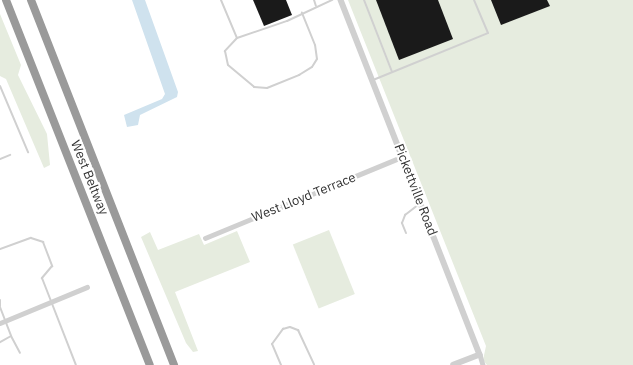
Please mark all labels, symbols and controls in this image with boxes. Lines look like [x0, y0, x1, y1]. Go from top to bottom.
street label: West Beltway [67, 138, 111, 218]
street label: Pickettville Road [390, 142, 440, 238]
street label: West Lloyd Terrace [250, 170, 358, 226]

